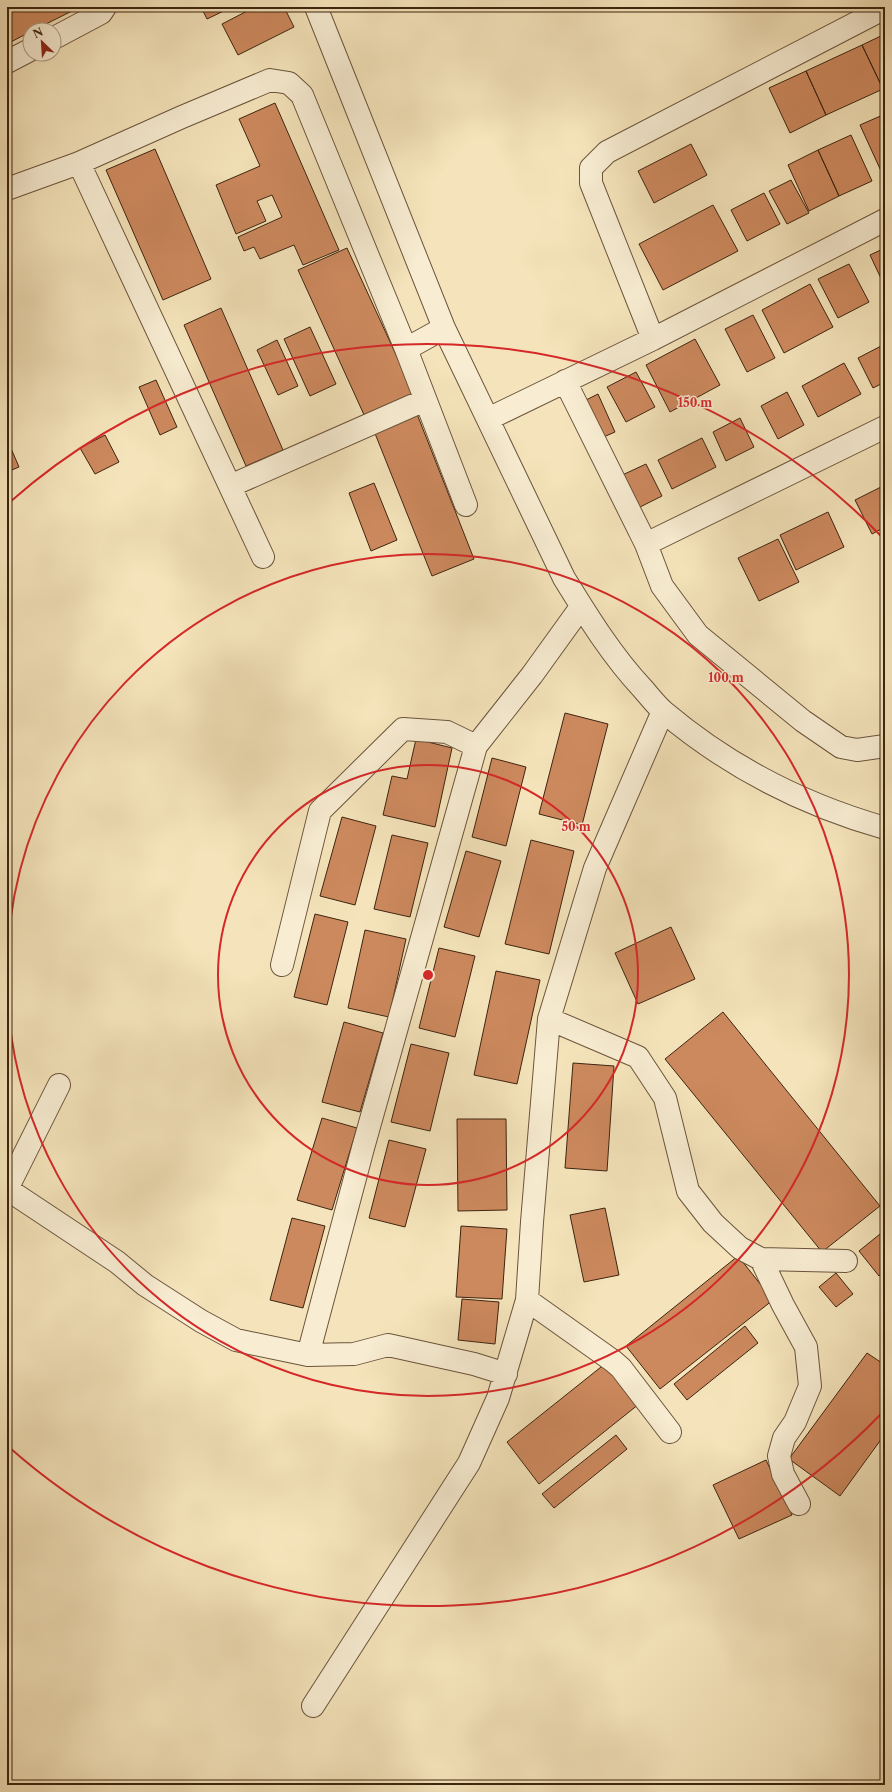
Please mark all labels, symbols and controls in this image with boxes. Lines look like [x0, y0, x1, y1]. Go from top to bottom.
north arrow [22, 22, 62, 62]
text: N [30, 24, 45, 41]
text: 150 m [678, 395, 712, 410]
text: 100 m [708, 670, 744, 685]
text: 50 m [561, 819, 591, 834]
centre of rings [421, 968, 435, 982]

